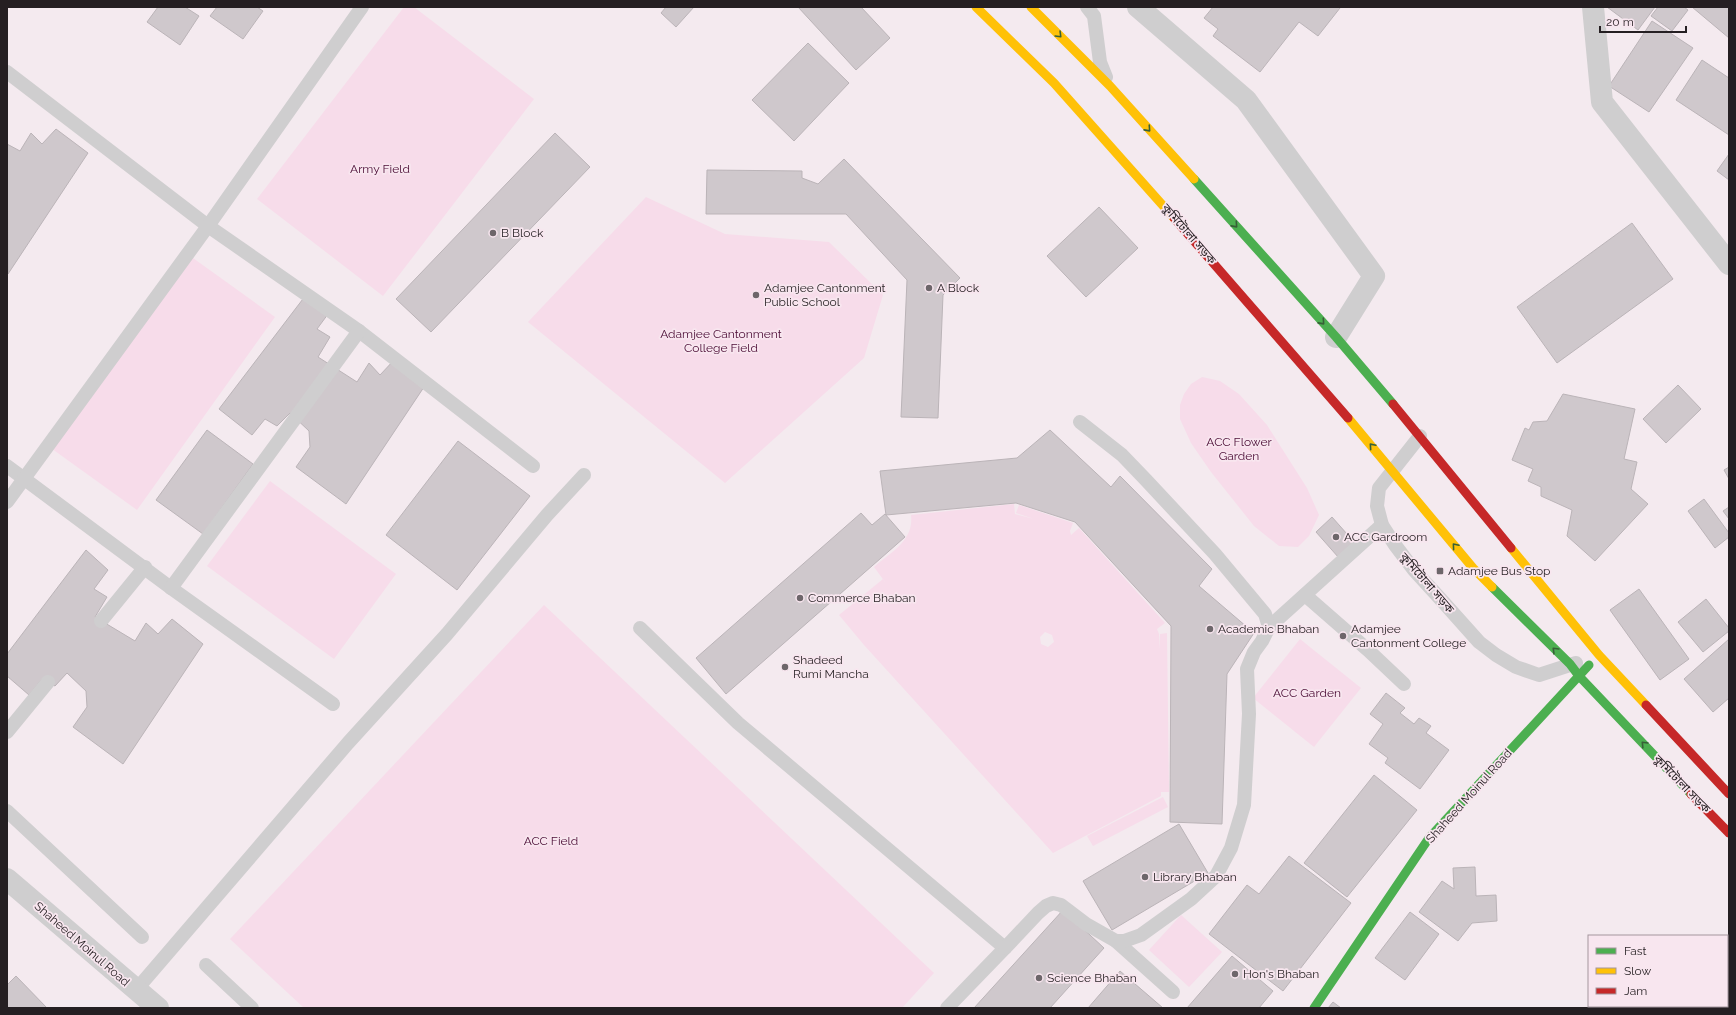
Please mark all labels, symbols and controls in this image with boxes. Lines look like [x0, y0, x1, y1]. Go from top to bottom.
scale bar [1600, 8, 1686, 34]
text: 20 m [1606, 15, 1634, 29]
one-way arrow [1054, 30, 1062, 38]
one-way arrow [1144, 124, 1151, 131]
park label: Army Field [350, 162, 410, 176]
street label: কুর্মিটোলা সড়ক [1158, 200, 1220, 268]
one-way arrow [1231, 220, 1238, 228]
place label: B Block [501, 226, 544, 240]
marker: B Block [488, 228, 498, 238]
place label: Adamjee Cantonment Public School [764, 281, 886, 309]
place label: A Block [937, 281, 980, 295]
marker: A Block [924, 283, 934, 293]
marker: Adamjee Cantonment Public School [751, 290, 761, 300]
one-way arrow [1318, 317, 1325, 325]
park label: Adamjee Cantonment College Field [660, 327, 782, 355]
park label: ACC Flower Garden [1206, 435, 1272, 463]
one-way arrow [1369, 444, 1376, 451]
place label: ACC Gardroom [1344, 530, 1427, 544]
marker: ACC Gardroom [1331, 532, 1341, 542]
one-way arrow [1453, 543, 1460, 551]
street label: কুর্মিটোলা সড়ক [1396, 549, 1458, 617]
place label: Adamjee Bus Stop [1448, 564, 1550, 578]
marker: Adamjee Bus Stop [1435, 566, 1445, 576]
place label: Commerce Bhaban [808, 591, 916, 605]
marker: Commerce Bhaban [795, 593, 805, 603]
place label: Academic Bhaban [1218, 622, 1319, 636]
place label: Adamjee Cantonment College [1351, 622, 1466, 650]
marker: Academic Bhaban [1205, 624, 1215, 634]
marker: Adamjee Cantonment College [1338, 631, 1348, 641]
one-way arrow [1552, 647, 1560, 655]
place label: Shadeed Rumi Mancha [793, 653, 869, 681]
marker: Shadeed Rumi Mancha [780, 662, 790, 672]
park label: ACC Garden [1273, 686, 1341, 700]
one-way arrow [1641, 741, 1649, 749]
street label: Shaheed Moinul Road [1423, 746, 1515, 846]
street label: কুর্মিটোলা সড়ক [1649, 751, 1714, 817]
park label: ACC Field [524, 834, 578, 848]
place label: Library Bhaban [1153, 870, 1237, 884]
marker: Library Bhaban [1140, 872, 1150, 882]
street label: Shaheed Moinul Road [32, 899, 132, 989]
legend [1588, 935, 1728, 1007]
text: Fast [1624, 944, 1647, 958]
text: Slow [1624, 964, 1651, 978]
place label: Hon's Bhaban [1243, 967, 1319, 981]
marker: Hon's Bhaban [1230, 969, 1240, 979]
place label: Science Bhaban [1047, 971, 1137, 985]
marker: Science Bhaban [1034, 973, 1044, 983]
text: Jam [1624, 984, 1647, 998]

